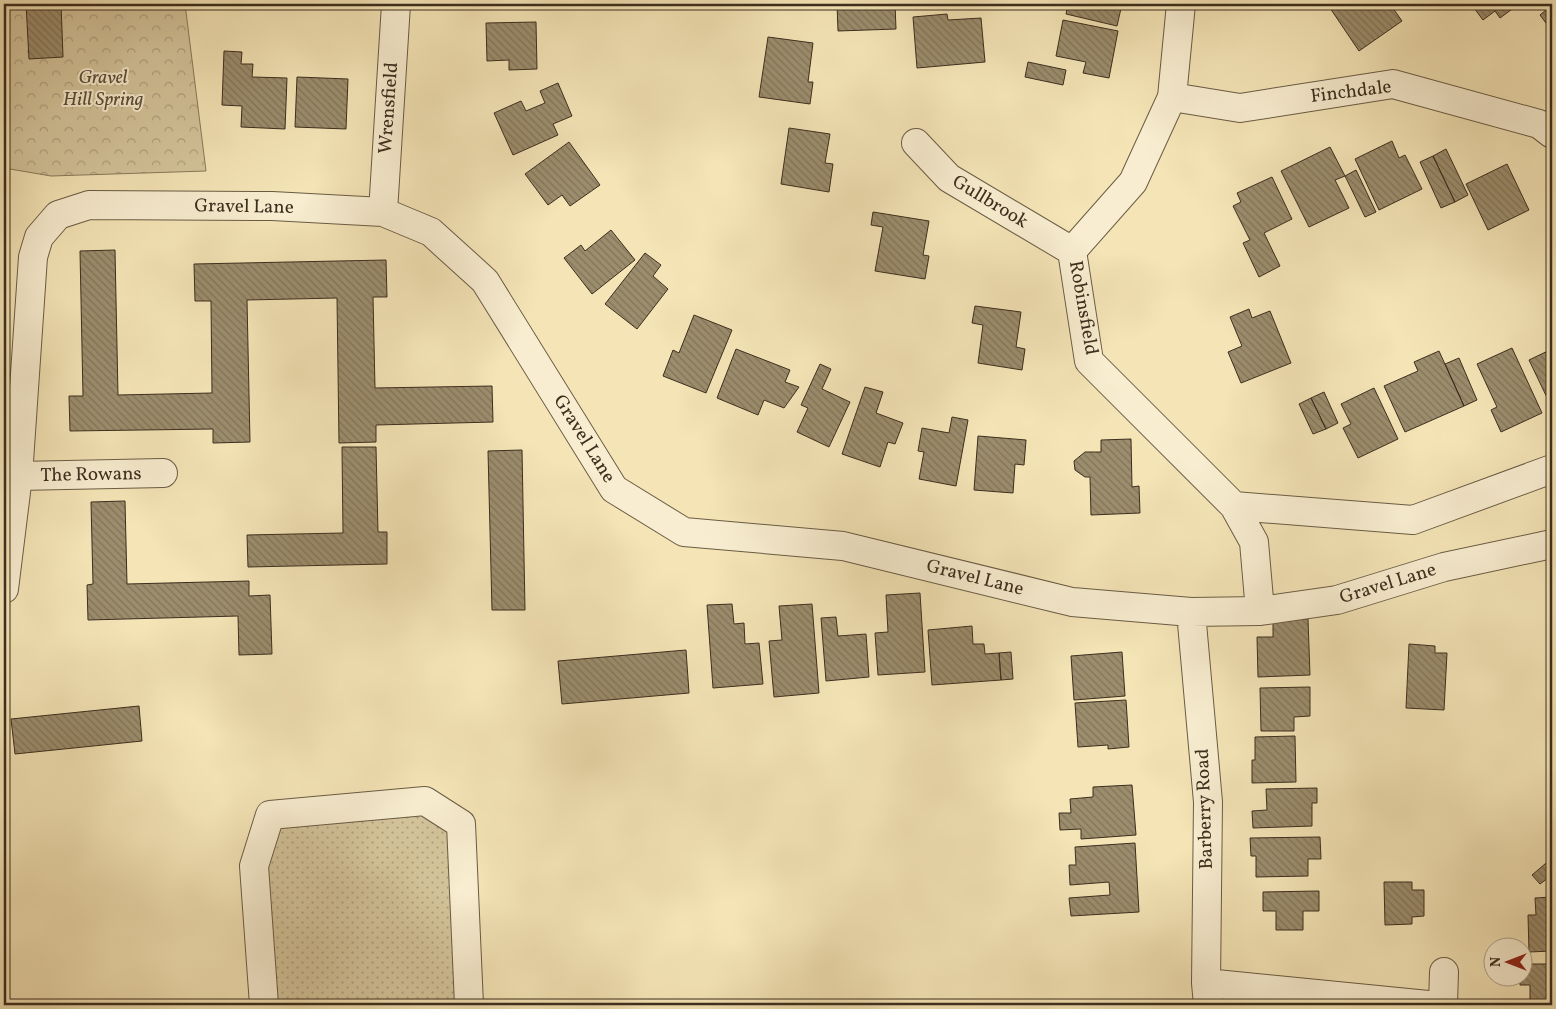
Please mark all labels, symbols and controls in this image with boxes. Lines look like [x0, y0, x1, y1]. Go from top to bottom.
street label: Wrensfield [373, 61, 405, 155]
park label: Gravel Hill Spring [63, 65, 143, 113]
street label: Finchdale [1309, 74, 1393, 110]
street label: Gullbrook [947, 169, 1033, 235]
street label: Gravel Lane [194, 193, 294, 221]
street label: Robinsfield [1062, 259, 1104, 357]
street label: Gravel Lane [547, 390, 621, 488]
street label: The Rowans [40, 461, 142, 489]
street label: Gravel Lane [924, 553, 1026, 603]
street label: Gravel Lane [1337, 557, 1439, 611]
street label: Barberry Road [1190, 748, 1220, 870]
north arrow [1484, 936, 1534, 986]
text: N [1487, 957, 1506, 967]

